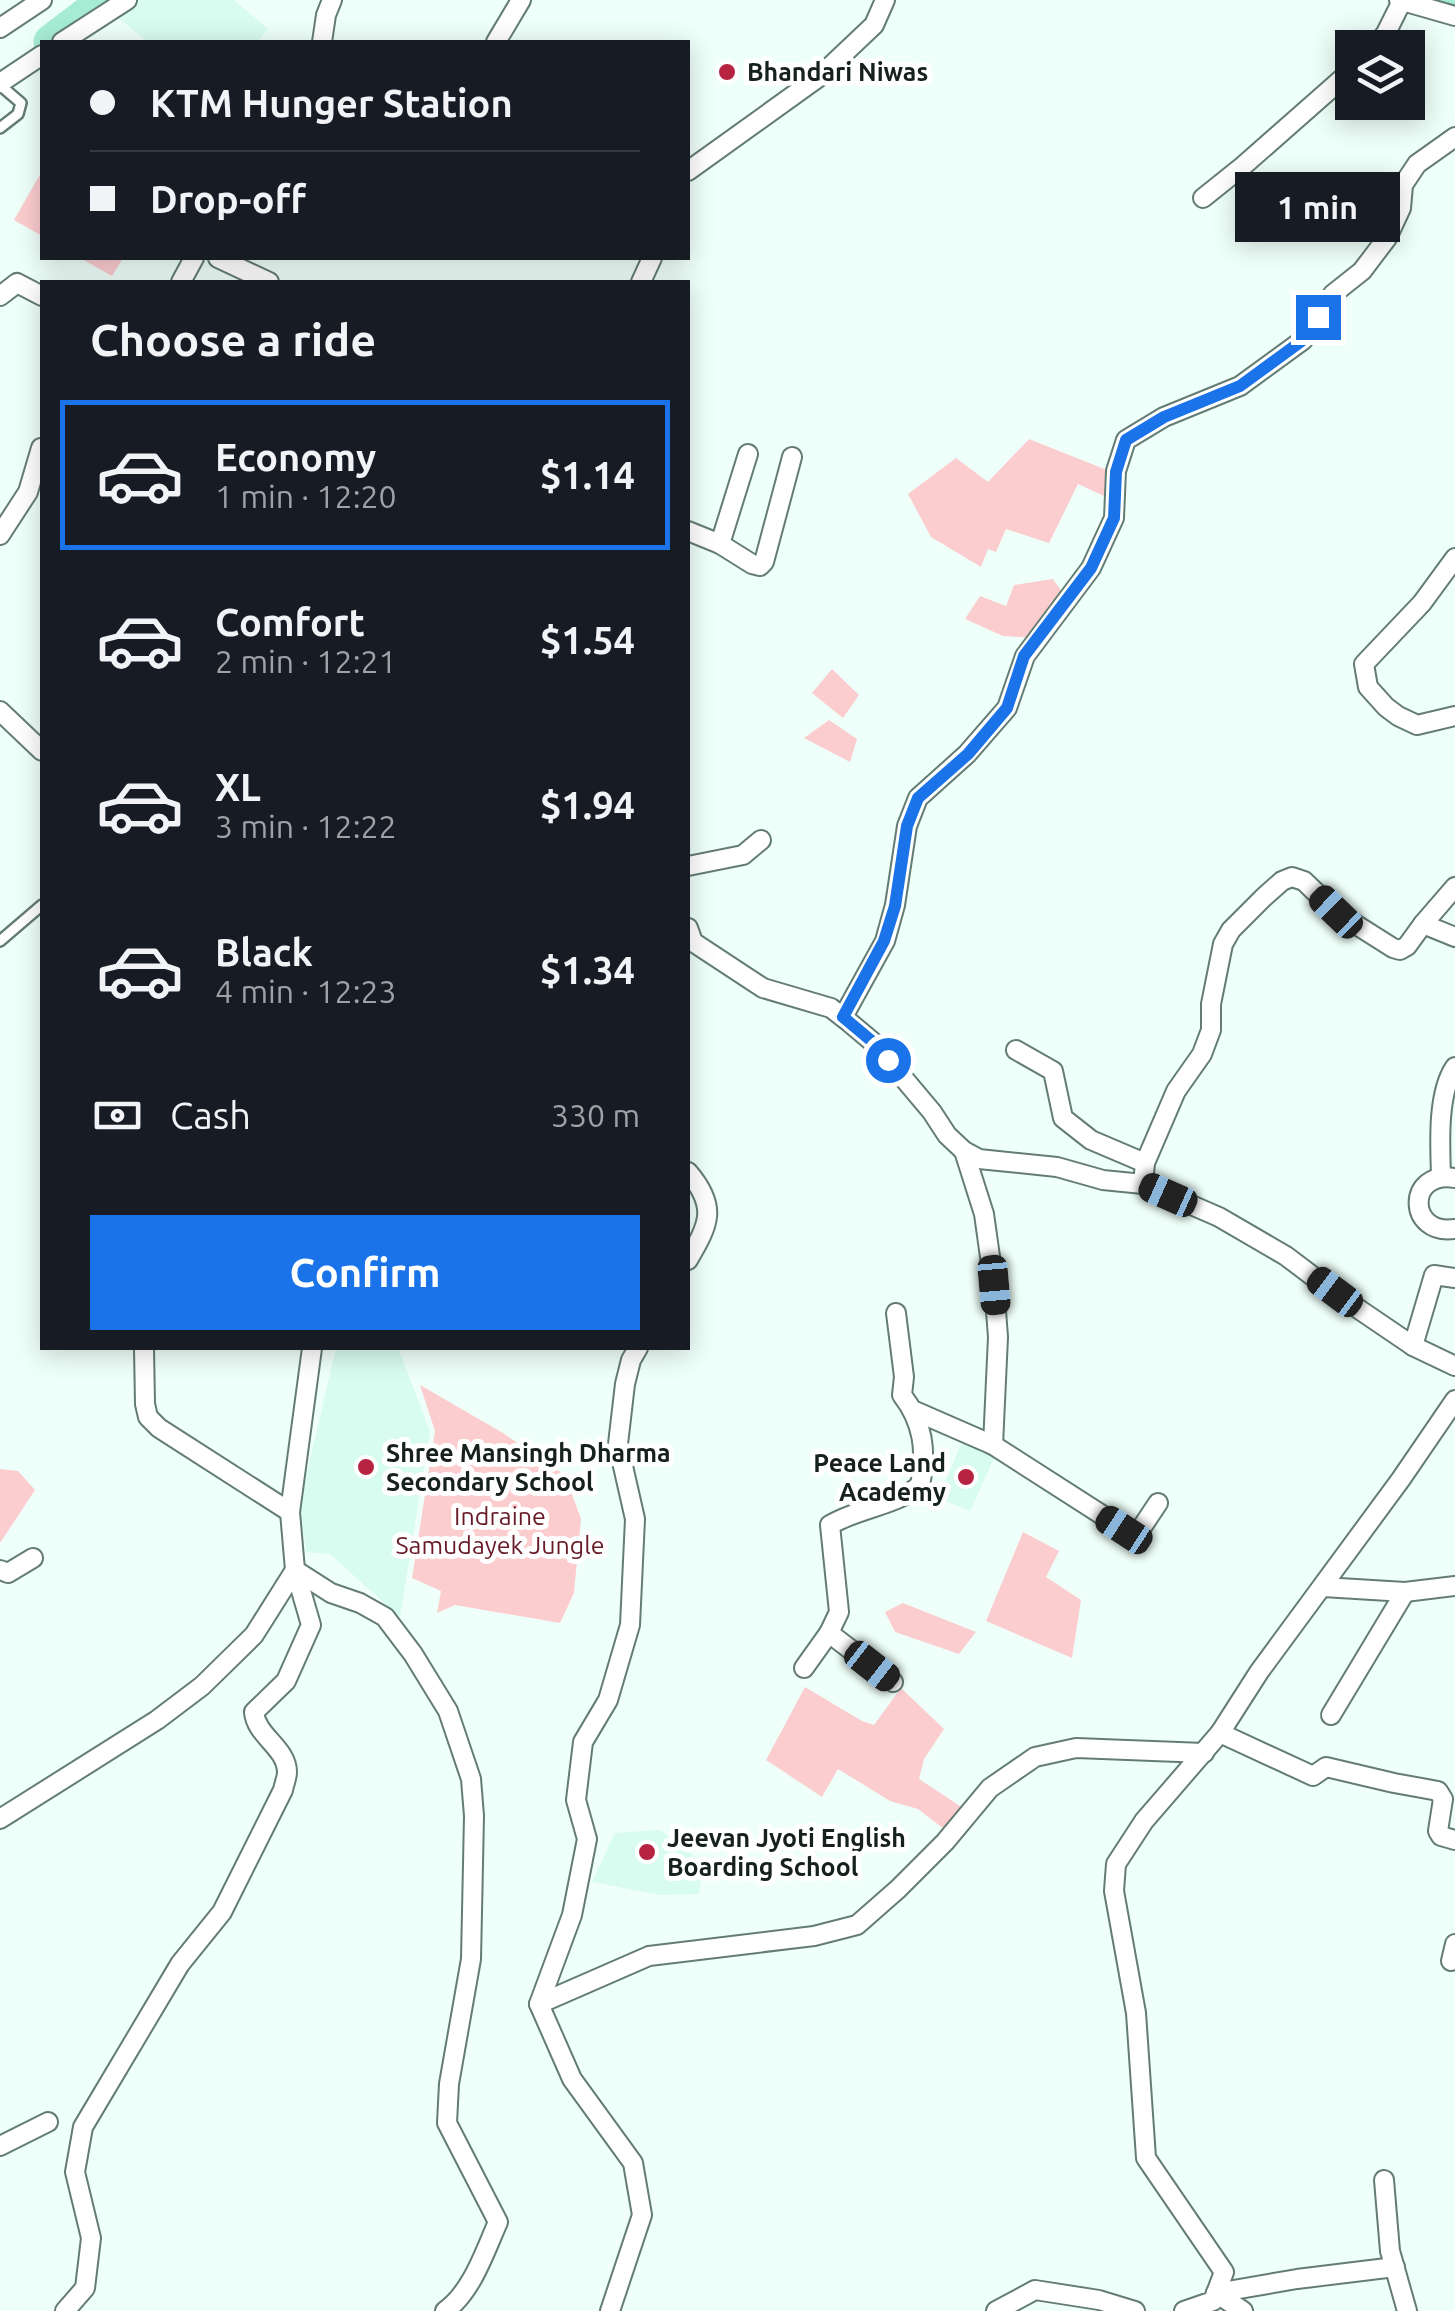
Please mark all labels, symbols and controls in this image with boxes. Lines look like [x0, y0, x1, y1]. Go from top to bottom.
map controls [1335, 30, 1425, 120]
button: layers [1335, 30, 1425, 120]
place label: Bhandari Niwas [747, 58, 928, 86]
marker: Bhandari Niwas [716, 61, 738, 83]
text: KTM Hunger Station [150, 82, 513, 124]
callout: 1 min [1236, 172, 1400, 242]
text: Drop-off [150, 178, 306, 220]
text: 1 min [1277, 189, 1358, 225]
route end [1296, 295, 1341, 340]
text: Choose a ride [90, 314, 376, 365]
icon: car [95, 430, 185, 520]
text: Economy [215, 436, 376, 478]
text: $1.14 [540, 454, 635, 496]
text: 1 min · 12:20 [215, 478, 397, 514]
icon: car [95, 595, 185, 685]
text: Comfort [215, 601, 365, 643]
text: $1.54 [540, 619, 635, 661]
text: 2 min · 12:21 [215, 643, 397, 679]
icon: car [95, 760, 185, 850]
text: XL [215, 766, 261, 808]
text: $1.94 [540, 784, 635, 826]
text: 3 min · 12:22 [215, 808, 397, 844]
car [1304, 880, 1368, 944]
icon: car [95, 925, 185, 1015]
text: Black [215, 931, 313, 973]
text: $1.34 [540, 949, 635, 991]
text: 4 min · 12:23 [215, 973, 397, 1009]
route start [866, 1038, 911, 1083]
icon: cash [90, 1088, 145, 1143]
text: Cash [170, 1094, 251, 1136]
text: 330 m [551, 1097, 640, 1133]
car [1134, 1169, 1202, 1221]
button: Confirm [90, 1215, 640, 1330]
car [976, 1254, 1012, 1316]
car [1302, 1262, 1368, 1322]
place label: Shree Mansingh Dharma Secondary School [386, 1439, 671, 1496]
place label: Peace Land Academy [813, 1449, 946, 1506]
marker: Shree Mansingh Dharma Secondary School [355, 1456, 377, 1478]
marker: Peace Land Academy [955, 1466, 977, 1488]
car [1091, 1501, 1157, 1559]
park label: Indraine Samudayek Jungle [395, 1502, 605, 1559]
car [839, 1636, 905, 1696]
place label: Jeevan Jyoti English Boarding School [667, 1824, 906, 1881]
marker: Jeevan Jyoti English Boarding School [636, 1841, 658, 1863]

